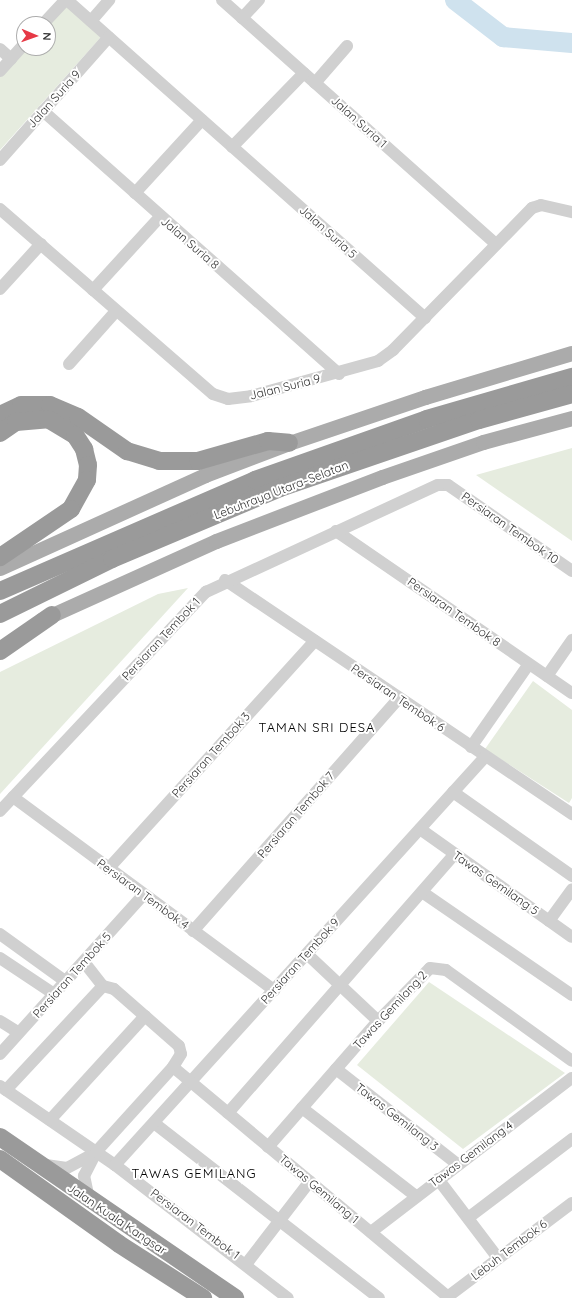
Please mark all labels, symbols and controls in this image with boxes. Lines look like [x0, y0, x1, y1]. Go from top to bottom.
north arrow [16, 16, 56, 56]
text: N [40, 32, 54, 41]
street label: Jalan Suria 9 [24, 67, 84, 131]
street label: Jalan Suria 1 [328, 93, 390, 151]
street label: Jalan Suria 5 [296, 202, 360, 262]
street label: Jalan Suria 8 [158, 214, 222, 272]
street label: Jalan Suria 9 [248, 371, 322, 403]
street label: Lebuhraya Utara–Selatan [212, 458, 350, 522]
street label: Persiaran Tembok 10 [459, 489, 561, 567]
street label: Persiaran Tembok 8 [405, 575, 503, 649]
street label: Persiaran Tembok 1 [119, 595, 203, 683]
street label: Persiaran Tembok 6 [348, 661, 448, 735]
street label: Persiaran Tembok 3 [169, 709, 253, 801]
district label: TAMAN SRI DESA [258, 719, 376, 735]
street label: Persiaran Tembok 7 [255, 769, 337, 861]
street label: Tawas Gemilang 5 [450, 848, 542, 918]
street label: Persiaran Tembok 4 [94, 856, 192, 932]
street label: Persiaran Tembok 9 [258, 915, 342, 1007]
street label: Persiaran Tembok 5 [30, 929, 114, 1021]
street label: Tawas Gemilang 2 [350, 968, 430, 1052]
street label: Tawas Gemilang 3 [353, 1080, 441, 1154]
street label: Tawas Gemilang 4 [426, 1118, 516, 1190]
street label: Tawas Gemilang 1 [276, 1152, 362, 1226]
district label: TAWAS GEMILANG [131, 1165, 257, 1181]
street label: Jalan Kuala Kangsar [64, 1180, 170, 1258]
street label: Persiaran Tembok 1 [148, 1186, 242, 1262]
street label: Lebuh Tembok 6 [468, 1217, 550, 1283]

